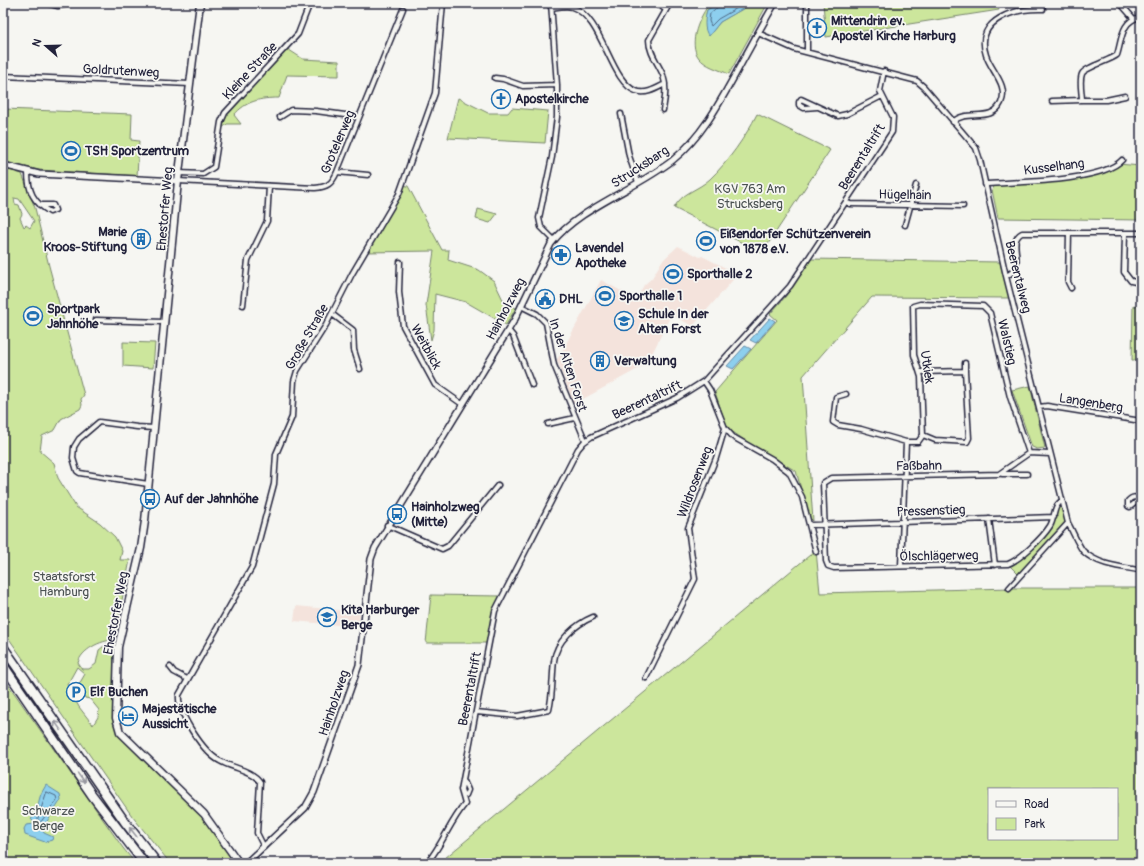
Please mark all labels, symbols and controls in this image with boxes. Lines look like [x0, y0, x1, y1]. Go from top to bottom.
place label: Mittendrin ev. Apostel Kirche Harburg [831, 13, 956, 44]
church icon: Mittendrin ev. Apostel Kirche Harburg [806, 17, 828, 39]
north arrow [26, 26, 66, 66]
text: N [30, 37, 45, 48]
street label: Kleine Straße [219, 38, 281, 103]
street label: Goldrutenweg [82, 61, 160, 81]
church icon: Apostelkirche [490, 88, 512, 110]
place label: Apostelkirche [515, 91, 589, 107]
street label: Grotelerweg [317, 107, 359, 176]
street label: Beerentaltrift [835, 120, 889, 193]
sports icon: TSH Sportzentrum [60, 140, 82, 162]
street label: Strucksbarg [608, 142, 672, 192]
place label: TSH Sportzentrum [84, 143, 190, 159]
street label: Kusselhang [1023, 155, 1086, 179]
street label: Ehestorfer Weg [153, 166, 177, 252]
park label: KGV 763 Am Strucksberg [714, 181, 786, 212]
street label: Hügelhain [879, 187, 931, 203]
place label: Marie Kroos-Stiftung [43, 224, 128, 255]
place label: Eißendorfer Schützenverein von 1878 e.V. [719, 226, 872, 257]
building icon: Marie Kroos-Stiftung [130, 228, 152, 250]
sports icon: Eißendorfer Schützenverein von 1878 e.V. [695, 230, 717, 252]
street label: Beerentalweg [1001, 239, 1035, 315]
place label: Lavendel Apotheke [575, 240, 627, 271]
pharmacy icon: Lavendel Apotheke [550, 244, 572, 266]
sports icon: Sporthalle 2 [662, 263, 684, 285]
place label: Sporthalle 2 [687, 266, 752, 282]
street label: Hainholzweg [483, 275, 529, 343]
sports icon: Sporthalle 1 [594, 285, 616, 307]
public building icon: DHL [534, 288, 556, 310]
place label: Sporthalle 1 [619, 288, 682, 304]
place label: DHL [559, 291, 583, 307]
place label: Sportpark Jahnhöhe [47, 301, 100, 332]
street label: Große Straße [282, 301, 333, 373]
sports icon: Sportpark Jahnhöhe [22, 305, 44, 327]
place label: Schule In der Alten Forst [638, 306, 709, 337]
school or university icon: Schule In der Alten Forst [613, 310, 635, 332]
street label: In der Alten Forst [545, 316, 591, 414]
street label: Walstieg [994, 318, 1020, 367]
street label: Weitblick [407, 322, 445, 373]
street label: Utkiek [916, 349, 938, 385]
building icon: Verwaltung [589, 350, 611, 372]
place label: Verwaltung [614, 353, 677, 369]
street label: Beerentaltrift [610, 377, 685, 423]
street label: Langenberg [1058, 390, 1124, 416]
street label: Wildrosenweg [674, 444, 716, 520]
street label: Faßbahn [896, 458, 942, 474]
bus stop icon: Auf der Jahnhöhe [139, 488, 161, 510]
place label: Auf der Jahnhöhe [164, 491, 259, 507]
place label: Hainholzweg (Mitte) [411, 499, 480, 530]
street label: Pressenstieg [896, 502, 966, 520]
bus stop icon: Hainholzweg (Mitte) [386, 503, 408, 525]
street label: Ölschlägerweg [899, 547, 979, 565]
park label: Staatsforst Hamburg [33, 569, 96, 600]
street label: Ehestorfer Weg [100, 570, 132, 656]
place label: Kita Harburger Berge [341, 602, 420, 633]
school or university icon: Kita Harburger Berge [316, 606, 338, 628]
street label: Beerentaltrift [455, 650, 485, 727]
street label: Hainholzweg [315, 668, 353, 738]
parking icon: Elf Buchen [65, 681, 87, 703]
place label: Elf Buchen [90, 684, 149, 700]
place label: Majestätische Aussicht [142, 701, 217, 732]
hotel icon: Majestätische Aussicht [117, 705, 139, 727]
one-way arrow [54, 721, 62, 732]
one-way arrow [77, 772, 85, 783]
legend [988, 788, 1118, 840]
text: Road [1024, 797, 1049, 812]
park label: Schwarze Berge [22, 803, 75, 834]
text: Park [1024, 817, 1045, 832]
one-way arrow [128, 827, 137, 838]

